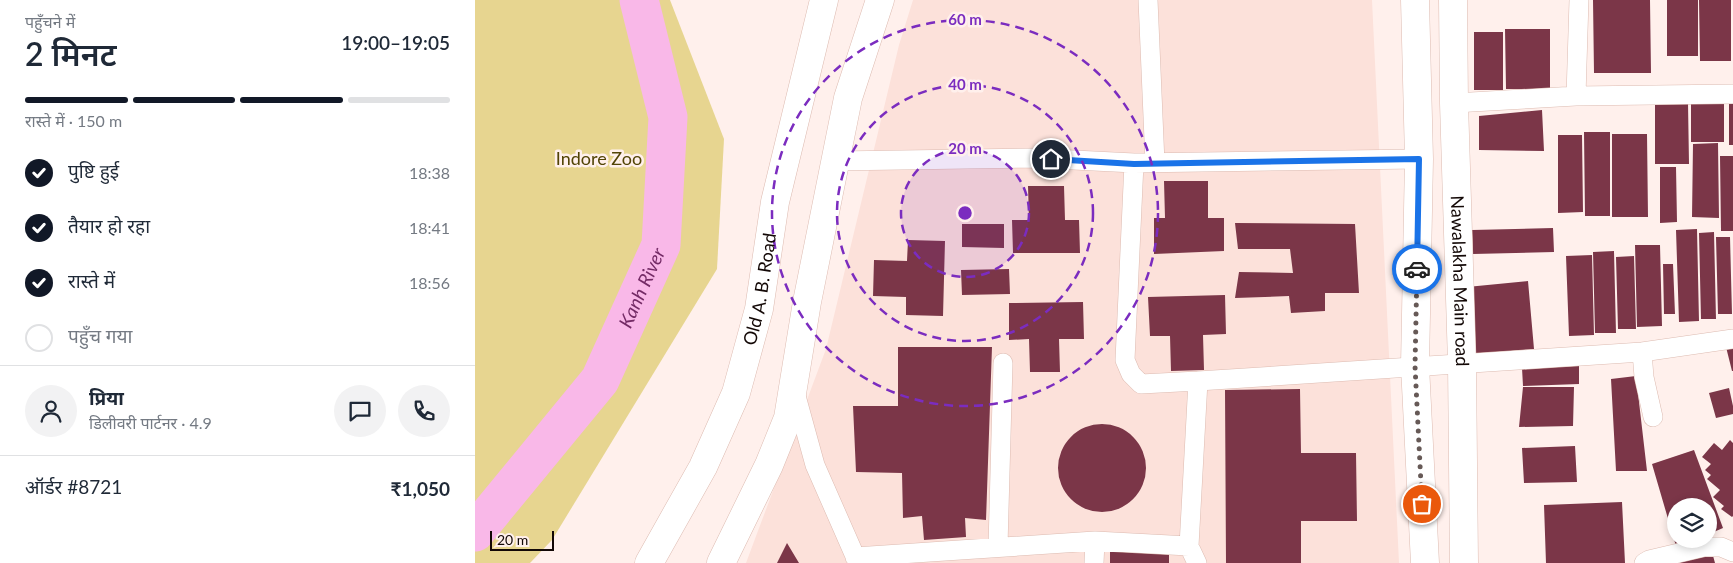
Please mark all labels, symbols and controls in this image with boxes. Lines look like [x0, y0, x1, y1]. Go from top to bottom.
text: 60 m [948, 10, 982, 28]
text: पहुँचने में [25, 12, 75, 31]
text: 19:00–19:05 [341, 31, 450, 54]
text: 2 मिनट [25, 34, 117, 73]
text: 40 m [948, 75, 982, 93]
text: रास्ते में · 150 m [25, 111, 122, 130]
pin [1030, 138, 1072, 180]
text: 20 m [948, 139, 982, 157]
icon: home [1037, 145, 1065, 173]
park label: Indore Zoo [556, 147, 642, 169]
icon: check [25, 159, 53, 187]
text: पुष्टि हुई [68, 159, 119, 182]
text: 18:38 [409, 163, 450, 182]
street label: Nawalakha Main road [1447, 195, 1474, 367]
centre of rings [956, 204, 974, 222]
icon: check [25, 214, 53, 242]
text: तैयार हो रहा [68, 214, 150, 237]
text: 18:41 [409, 218, 450, 237]
street label: Old A. B. Road [738, 231, 780, 348]
water label: Kanh River [613, 243, 669, 331]
courier [1392, 244, 1442, 294]
icon: car [1403, 255, 1431, 283]
icon: check [25, 269, 53, 297]
text: रास्ते में [68, 269, 115, 292]
text: 18:56 [409, 273, 450, 292]
text: पहुँच गया [68, 324, 132, 347]
button: person [25, 385, 77, 437]
button: chat [334, 385, 386, 437]
button: phone [398, 385, 450, 437]
text: प्रिया [89, 386, 124, 409]
text: डिलीवरी पार्टनर · 4.9 [89, 413, 212, 432]
text: ऑर्डर #8721 [25, 475, 122, 498]
text: ₹1,050 [390, 477, 450, 500]
pin [1401, 483, 1443, 525]
icon: bag [1408, 490, 1436, 518]
map controls [1667, 498, 1717, 548]
button: layers [1667, 498, 1717, 548]
scale bar [490, 528, 554, 551]
text: 20 m [497, 531, 528, 548]

